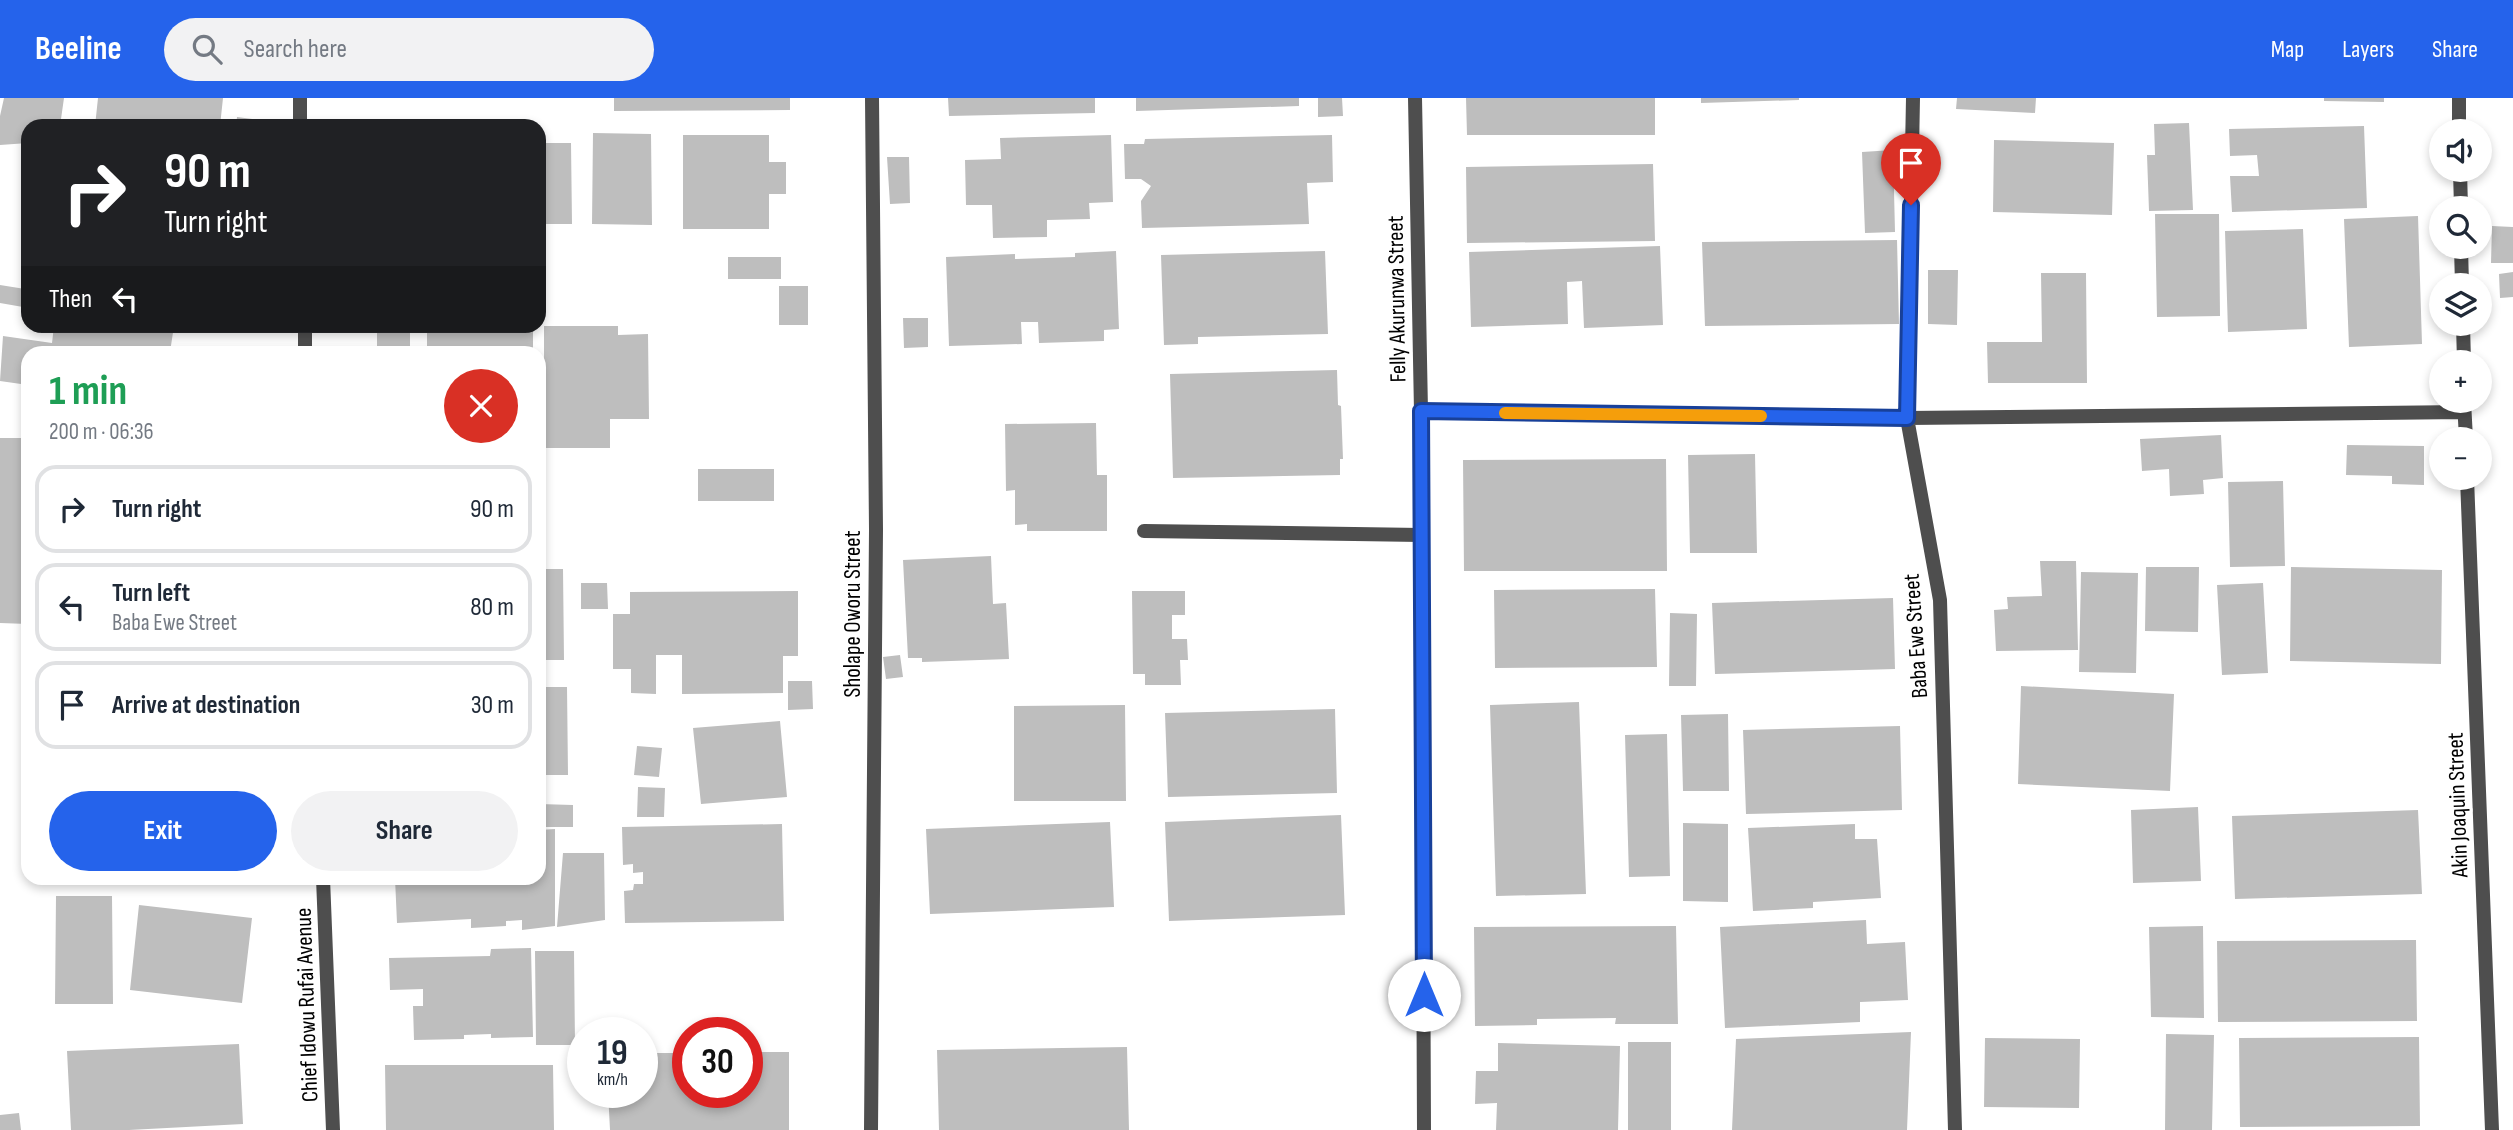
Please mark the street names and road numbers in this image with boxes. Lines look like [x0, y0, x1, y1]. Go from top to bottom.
street label: Felly Akurunwa Street [1382, 215, 1412, 383]
street label: Sholape Oworu Street [839, 531, 867, 697]
street label: Baba Ewe Street [1898, 573, 1934, 699]
street label: Akin Joaquin Street [2441, 732, 2475, 879]
street label: Chief Idowu Rufai Avenue [290, 907, 324, 1103]

